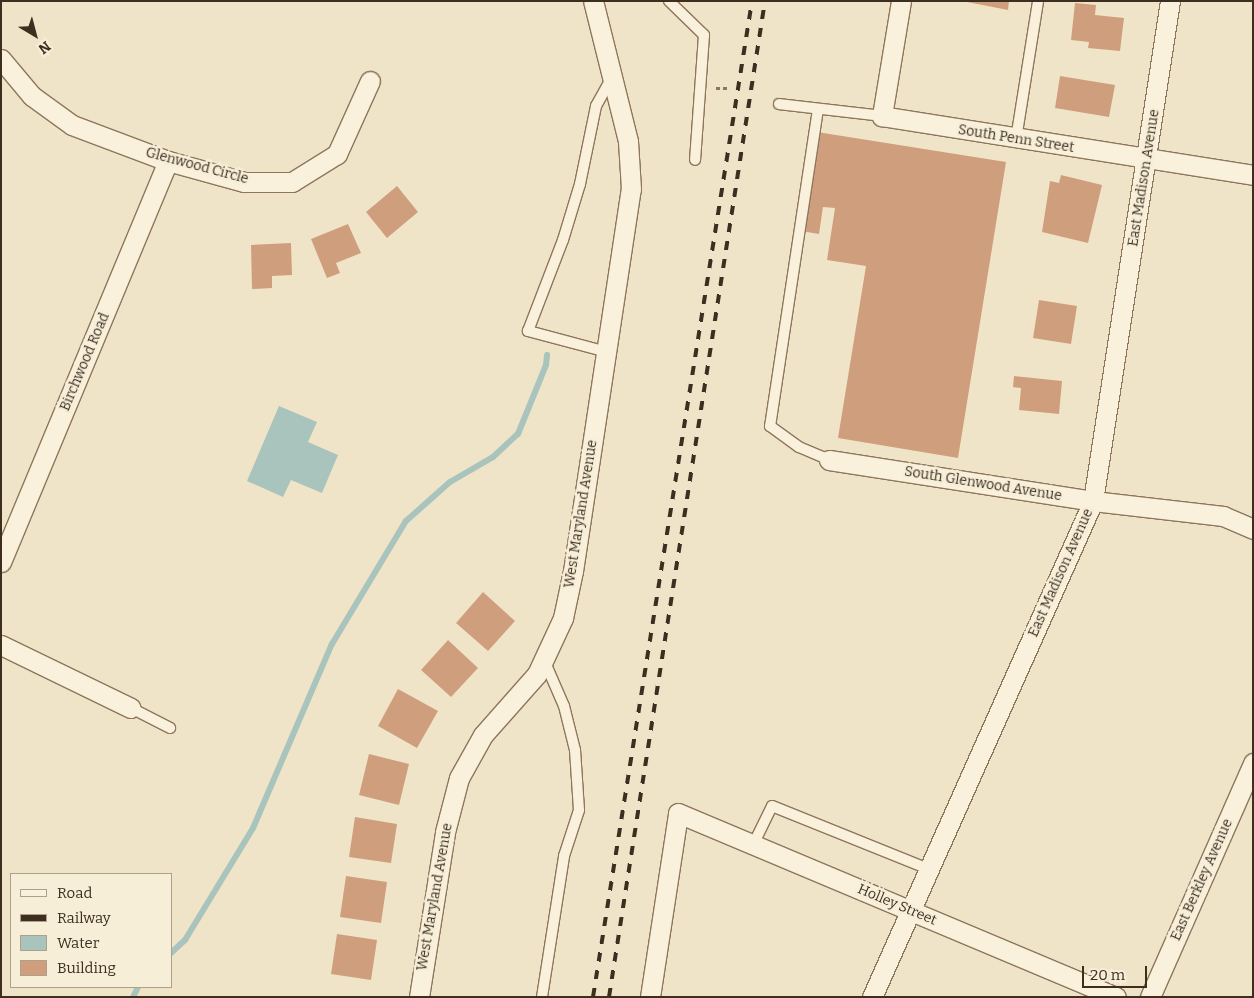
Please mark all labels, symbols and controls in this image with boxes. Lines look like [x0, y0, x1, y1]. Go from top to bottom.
north arrow [10, 10, 60, 60]
text: N [35, 37, 54, 57]
street label: East Madison Avenue [1125, 108, 1163, 248]
street label: South Penn Street [957, 122, 1075, 156]
street label: Glenwood Circle [144, 144, 250, 188]
street label: Birchwood Road [57, 310, 113, 414]
street label: West Maryland Avenue [561, 439, 601, 589]
street label: South Glenwood Avenue [903, 463, 1063, 505]
street label: East Madison Avenue [1025, 506, 1097, 640]
street label: East Berkley Avenue [1168, 816, 1236, 944]
street label: West Maryland Avenue [414, 822, 456, 972]
legend [10, 873, 172, 988]
street label: Holley Street [855, 881, 939, 929]
text: Road [57, 884, 92, 902]
text: Railway [57, 909, 111, 927]
text: Water [57, 934, 99, 952]
scale bar [1084, 956, 1149, 988]
text: Building [57, 959, 116, 977]
text: 20 m [1090, 966, 1125, 984]

